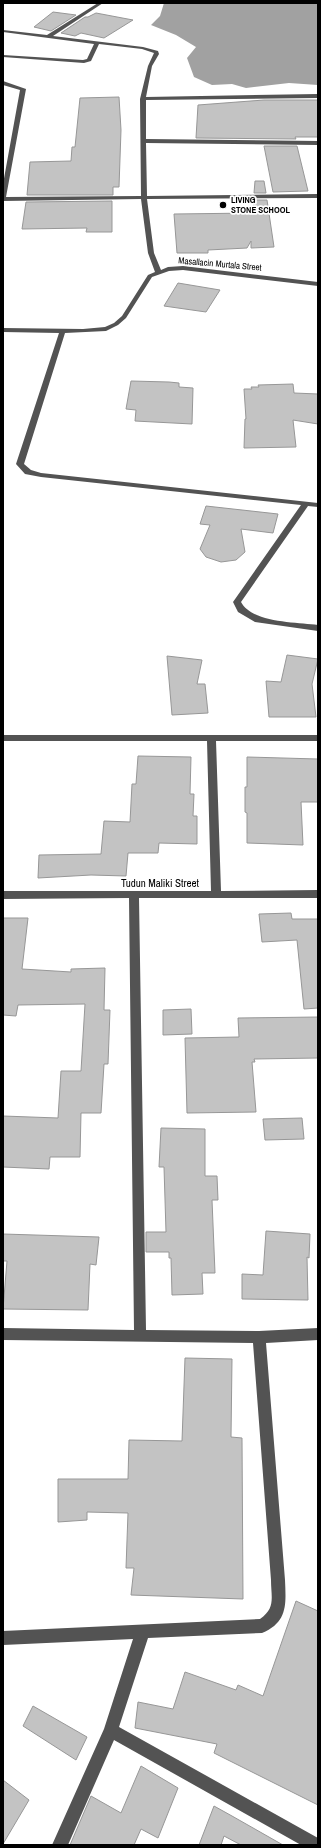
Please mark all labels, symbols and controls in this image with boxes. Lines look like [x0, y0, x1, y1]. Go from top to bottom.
place label: LIVING STONE SCHOOL [231, 194, 290, 216]
marker: LIVING STONE SCHOOL [218, 200, 228, 210]
street label: Masallacin Murtala Street [178, 254, 262, 274]
street label: Tudun Maliki Street [121, 876, 199, 890]

